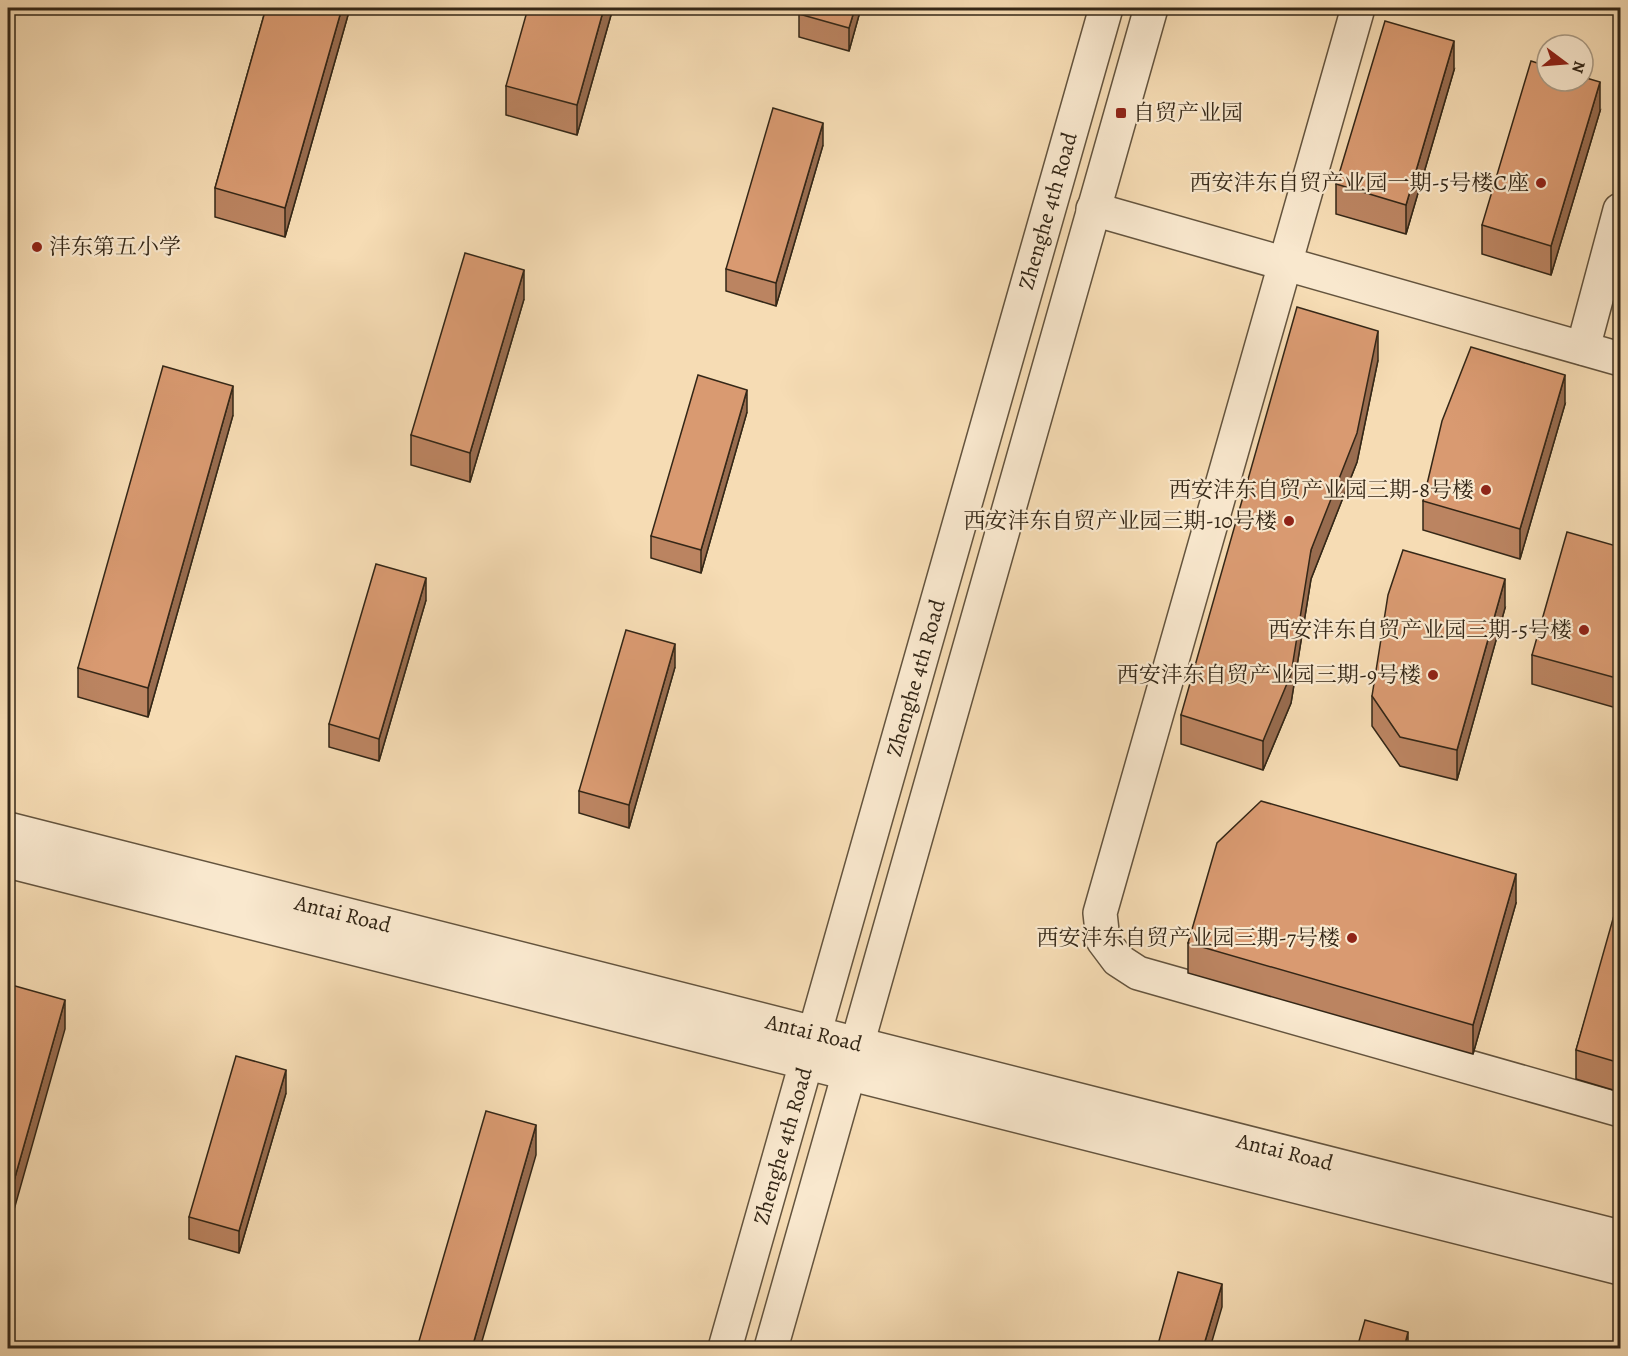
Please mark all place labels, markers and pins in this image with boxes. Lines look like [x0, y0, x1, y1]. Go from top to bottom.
place label: 自贸产业园 [1133, 98, 1243, 128]
marker: 自贸产业园 [1114, 106, 1128, 120]
place label: 西安沣东自贸产业园一期-5号楼C座 [1189, 168, 1529, 198]
marker: 西安沣东自贸产业园一期-5号楼C座 [1534, 176, 1548, 190]
place label: 沣东第五小学 [49, 232, 181, 262]
marker: 沣东第五小学 [30, 240, 44, 254]
place label: 西安沣东自贸产业园三期-8号楼 [1169, 475, 1474, 505]
marker: 西安沣东自贸产业园三期-8号楼 [1479, 483, 1493, 497]
place label: 西安沣东自贸产业园三期-10号楼 [963, 506, 1277, 536]
marker: 西安沣东自贸产业园三期-10号楼 [1282, 514, 1296, 528]
place label: 西安沣东自贸产业园三期-5号楼 [1268, 615, 1572, 645]
marker: 西安沣东自贸产业园三期-5号楼 [1577, 623, 1591, 637]
place label: 西安沣东自贸产业园三期-9号楼 [1117, 660, 1421, 690]
marker: 西安沣东自贸产业园三期-9号楼 [1426, 668, 1440, 682]
place label: 西安沣东自贸产业园三期-7号楼 [1036, 923, 1340, 953]
marker: 西安沣东自贸产业园三期-7号楼 [1345, 931, 1359, 945]

